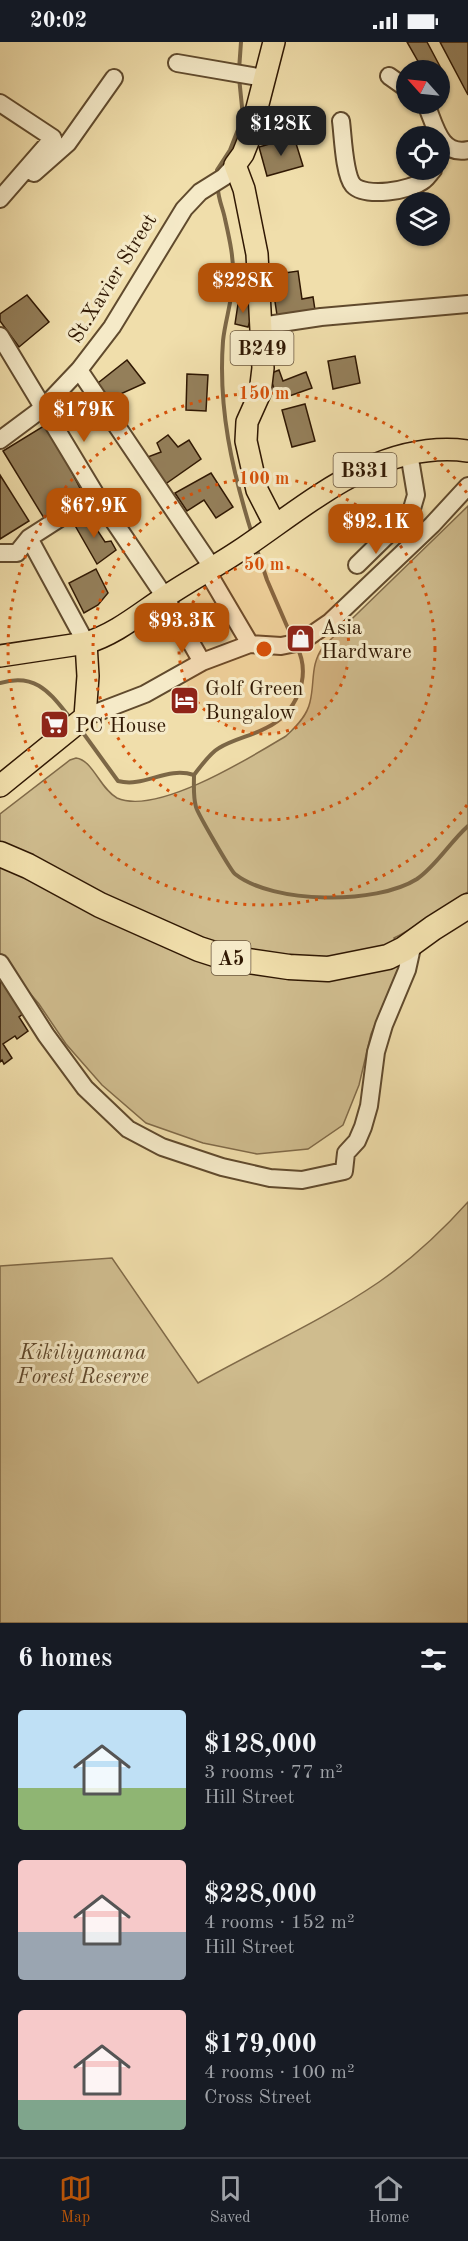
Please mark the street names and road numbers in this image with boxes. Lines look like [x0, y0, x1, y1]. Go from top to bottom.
street label: St.Xavier Street [65, 210, 161, 347]
road number: B249 [230, 331, 294, 365]
road number: B331 [334, 453, 397, 487]
road number: A5 [212, 941, 250, 975]

